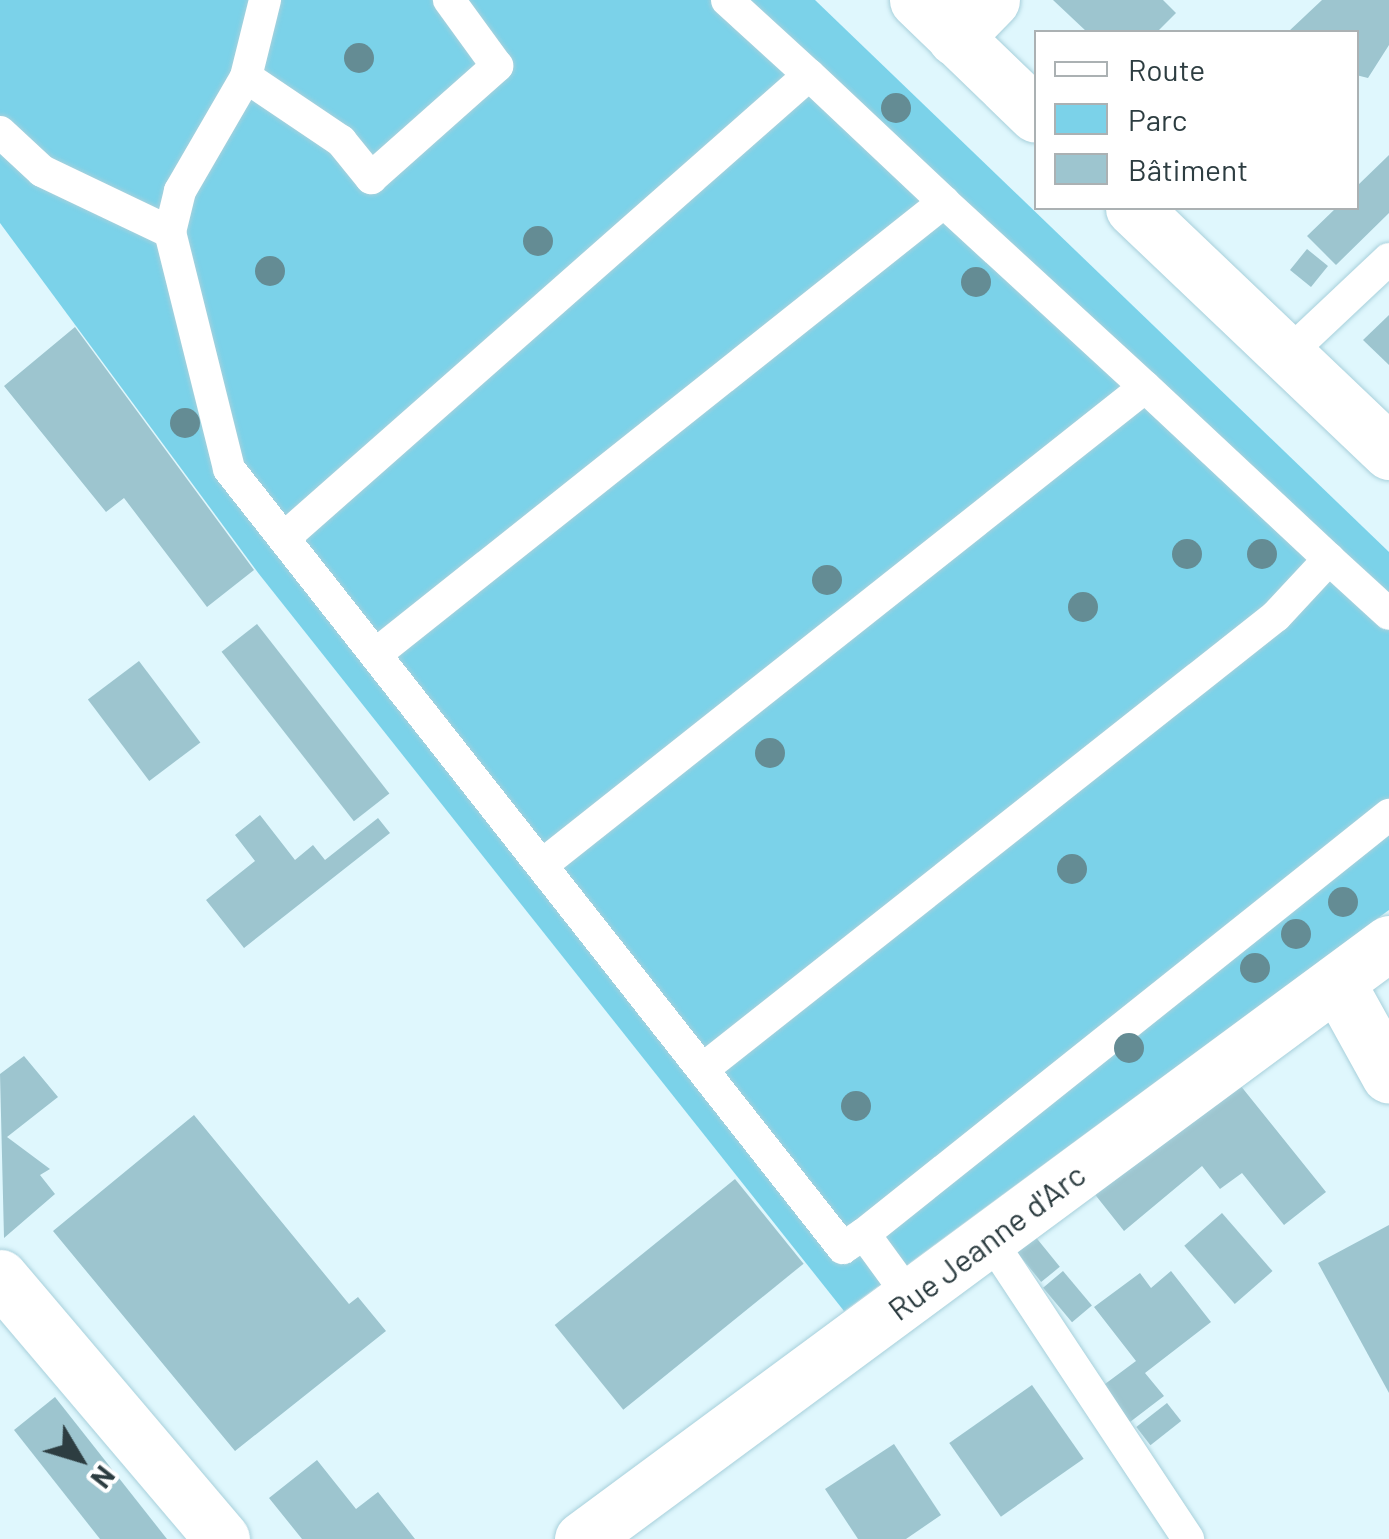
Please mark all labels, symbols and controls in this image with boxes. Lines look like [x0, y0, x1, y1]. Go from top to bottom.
legend [1034, 30, 1359, 210]
text: Route [1128, 51, 1205, 87]
text: Parc [1128, 101, 1187, 137]
text: Bâtiment [1128, 151, 1248, 187]
street label: Rue Jeanne d'Arc [880, 1154, 1092, 1328]
north arrow [30, 1409, 130, 1509]
text: N [85, 1460, 123, 1495]

